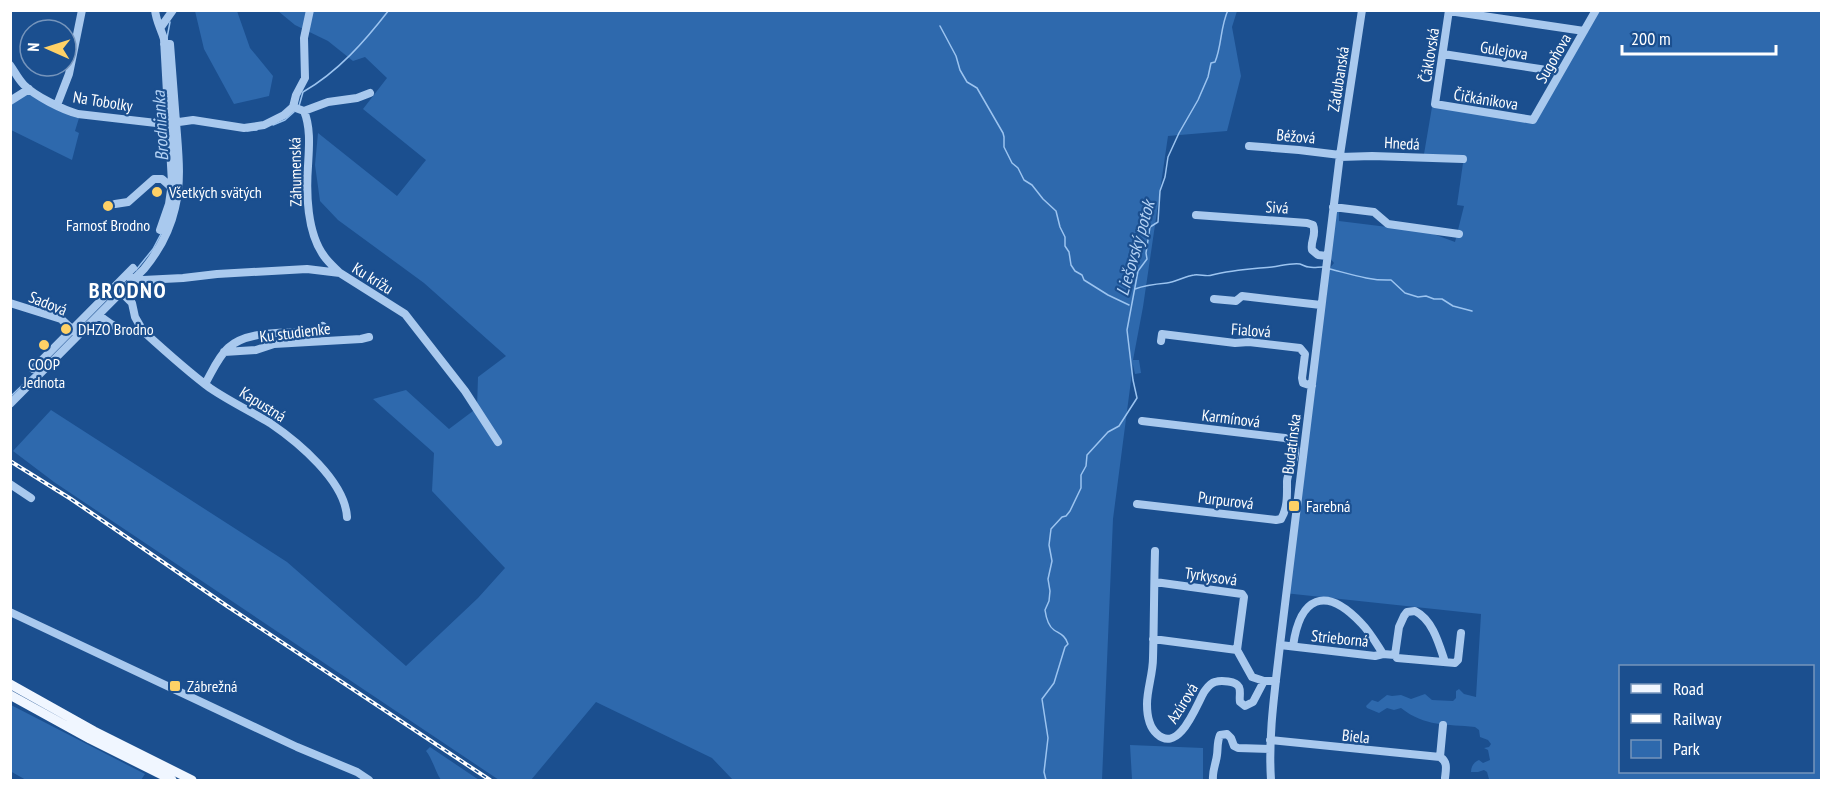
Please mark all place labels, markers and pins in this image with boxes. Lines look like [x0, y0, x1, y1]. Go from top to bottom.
place label: Všetkých svätých [168, 182, 262, 202]
marker: Všetkých svätých [150, 185, 164, 199]
marker: Farnosť Brodno [101, 199, 115, 213]
place label: Farnosť Brodno [66, 215, 150, 235]
place label: DHZO Brodno [78, 319, 154, 339]
marker: DHZO Brodno [59, 322, 73, 336]
marker: COOP Jednota [37, 338, 51, 352]
place label: COOP Jednota [22, 354, 65, 392]
place label: Farebná [1306, 496, 1350, 516]
marker: Farebná [1287, 499, 1301, 513]
place label: Zábrežná [187, 676, 237, 696]
marker: Zábrežná [168, 679, 182, 693]

